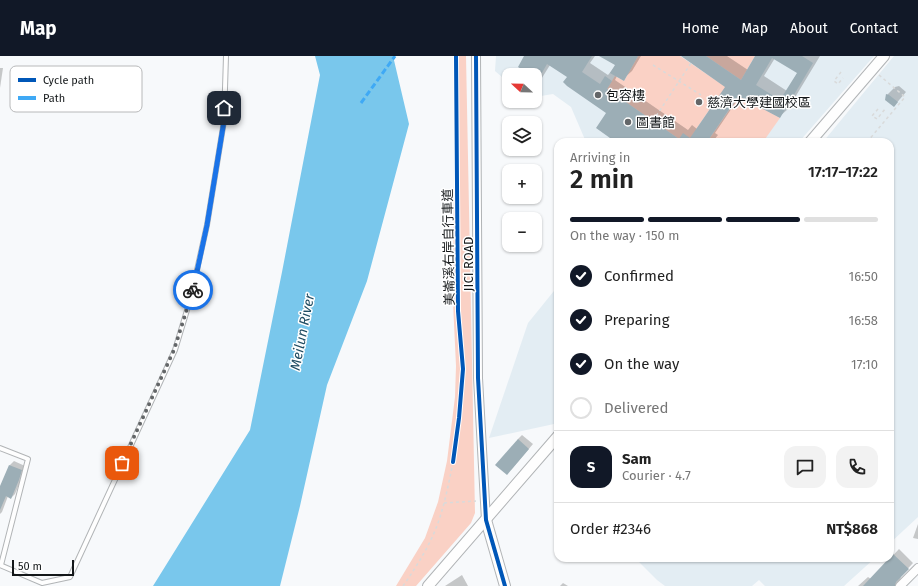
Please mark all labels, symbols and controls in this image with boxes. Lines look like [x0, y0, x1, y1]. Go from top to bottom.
text: Map [20, 17, 57, 40]
text: Home [682, 20, 719, 37]
text: Map [741, 20, 768, 37]
text: About [790, 20, 828, 37]
text: Contact [850, 20, 898, 37]
legend [10, 66, 142, 112]
north arrow [502, 68, 542, 108]
map controls [502, 68, 542, 252]
text: Cycle path [43, 74, 94, 87]
place label: 包容樓 [606, 88, 645, 103]
marker: 包容樓 [593, 90, 603, 100]
pin [207, 91, 241, 125]
text: Path [43, 92, 65, 105]
place label: 慈濟大學建國校區 [707, 95, 811, 110]
icon: home [213, 97, 235, 119]
marker: 慈濟大學建國校區 [694, 97, 704, 107]
place label: 圖書館 [636, 115, 675, 130]
button: layers [502, 116, 542, 156]
marker: 圖書館 [623, 117, 633, 127]
text: Arriving in [570, 150, 630, 165]
text: 17:17–17:22 [808, 163, 878, 181]
button: + [502, 164, 542, 204]
text: 2 min [570, 164, 634, 195]
street label: 美崙溪右岸自行車道 [440, 188, 457, 306]
button: − [502, 212, 542, 252]
text: On the way · 150 m [570, 228, 679, 243]
street label: JICI ROAD [461, 237, 476, 291]
icon: check [570, 265, 592, 287]
text: Confirmed [604, 267, 674, 285]
text: 16:50 [849, 269, 878, 284]
courier [173, 270, 213, 310]
icon: bike [182, 279, 204, 301]
water label: Meilun River [287, 292, 318, 372]
icon: check [570, 309, 592, 331]
text: Preparing [604, 311, 669, 329]
text: 16:58 [849, 313, 878, 328]
icon: check [570, 353, 592, 375]
text: On the way [604, 355, 679, 373]
text: 17:10 [851, 357, 878, 372]
text: Delivered [604, 399, 668, 417]
pin [105, 446, 139, 480]
button: chat [784, 446, 826, 488]
button: phone [836, 446, 878, 488]
text: Sam [622, 450, 651, 468]
icon: bag [111, 452, 133, 474]
text: S [587, 458, 595, 476]
text: Courier · 4.7 [622, 468, 691, 483]
text: Order #2346 [570, 520, 651, 538]
text: NT$868 [826, 520, 878, 538]
scale bar [12, 558, 74, 577]
text: 50 m [18, 560, 42, 573]

